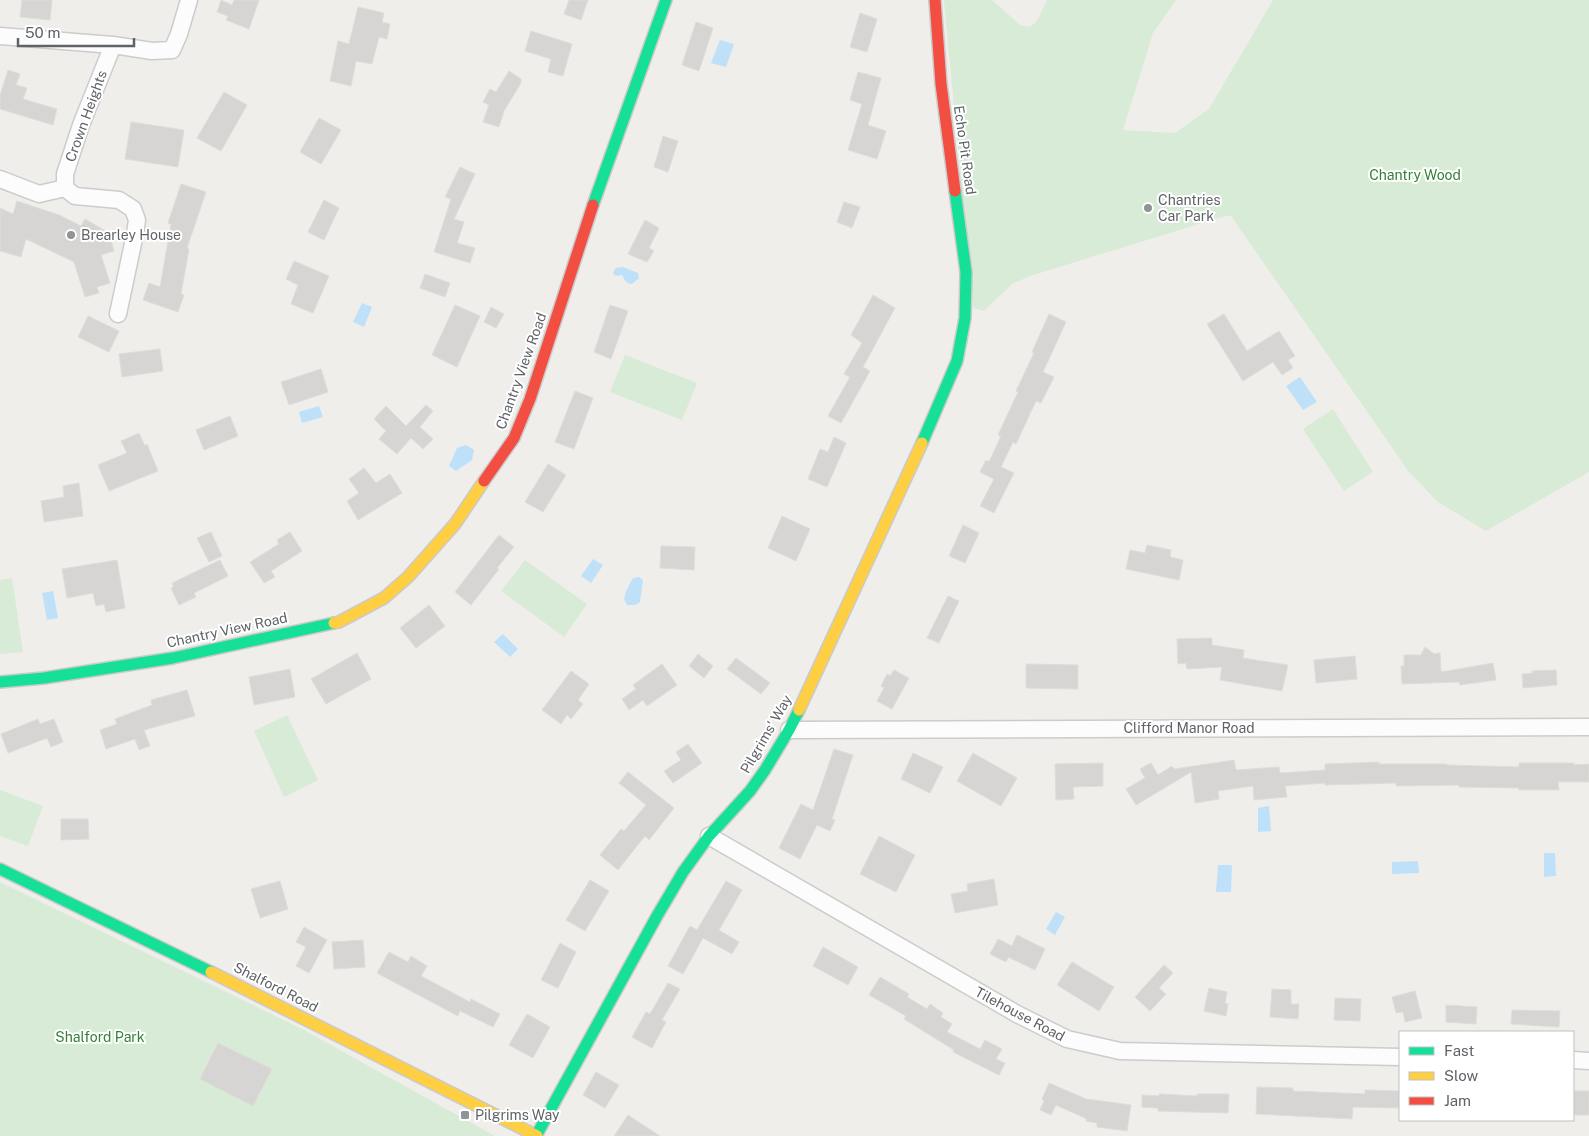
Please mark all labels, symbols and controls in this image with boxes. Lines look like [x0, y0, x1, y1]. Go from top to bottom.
scale bar [18, 15, 134, 47]
text: 50 m [25, 24, 60, 41]
street label: Crown Heights [62, 68, 110, 164]
street label: Echo Pit Road [951, 104, 979, 196]
park label: Chantry Wood [1369, 167, 1461, 183]
place label: Chantries Car Park [1158, 192, 1221, 224]
marker: Chantries Car Park [1142, 202, 1154, 214]
place label: Brearley House [81, 227, 181, 243]
marker: Brearley House [65, 229, 77, 241]
street label: Chantry View Road [492, 310, 550, 432]
street label: Chantry View Road [165, 609, 289, 651]
street label: Pilgrims' Way [737, 691, 795, 776]
street label: Clifford Manor Road [1123, 720, 1255, 736]
street label: Shalford Road [231, 959, 321, 1015]
street label: Tilehouse Road [972, 984, 1068, 1044]
park label: Shalford Park [55, 1029, 145, 1045]
legend [1399, 1031, 1574, 1121]
text: Fast [1444, 1042, 1474, 1059]
text: Slow [1444, 1067, 1479, 1084]
text: Jam [1444, 1092, 1471, 1109]
place label: Pilgrims Way [475, 1107, 560, 1123]
marker: Pilgrims Way [459, 1109, 471, 1121]

